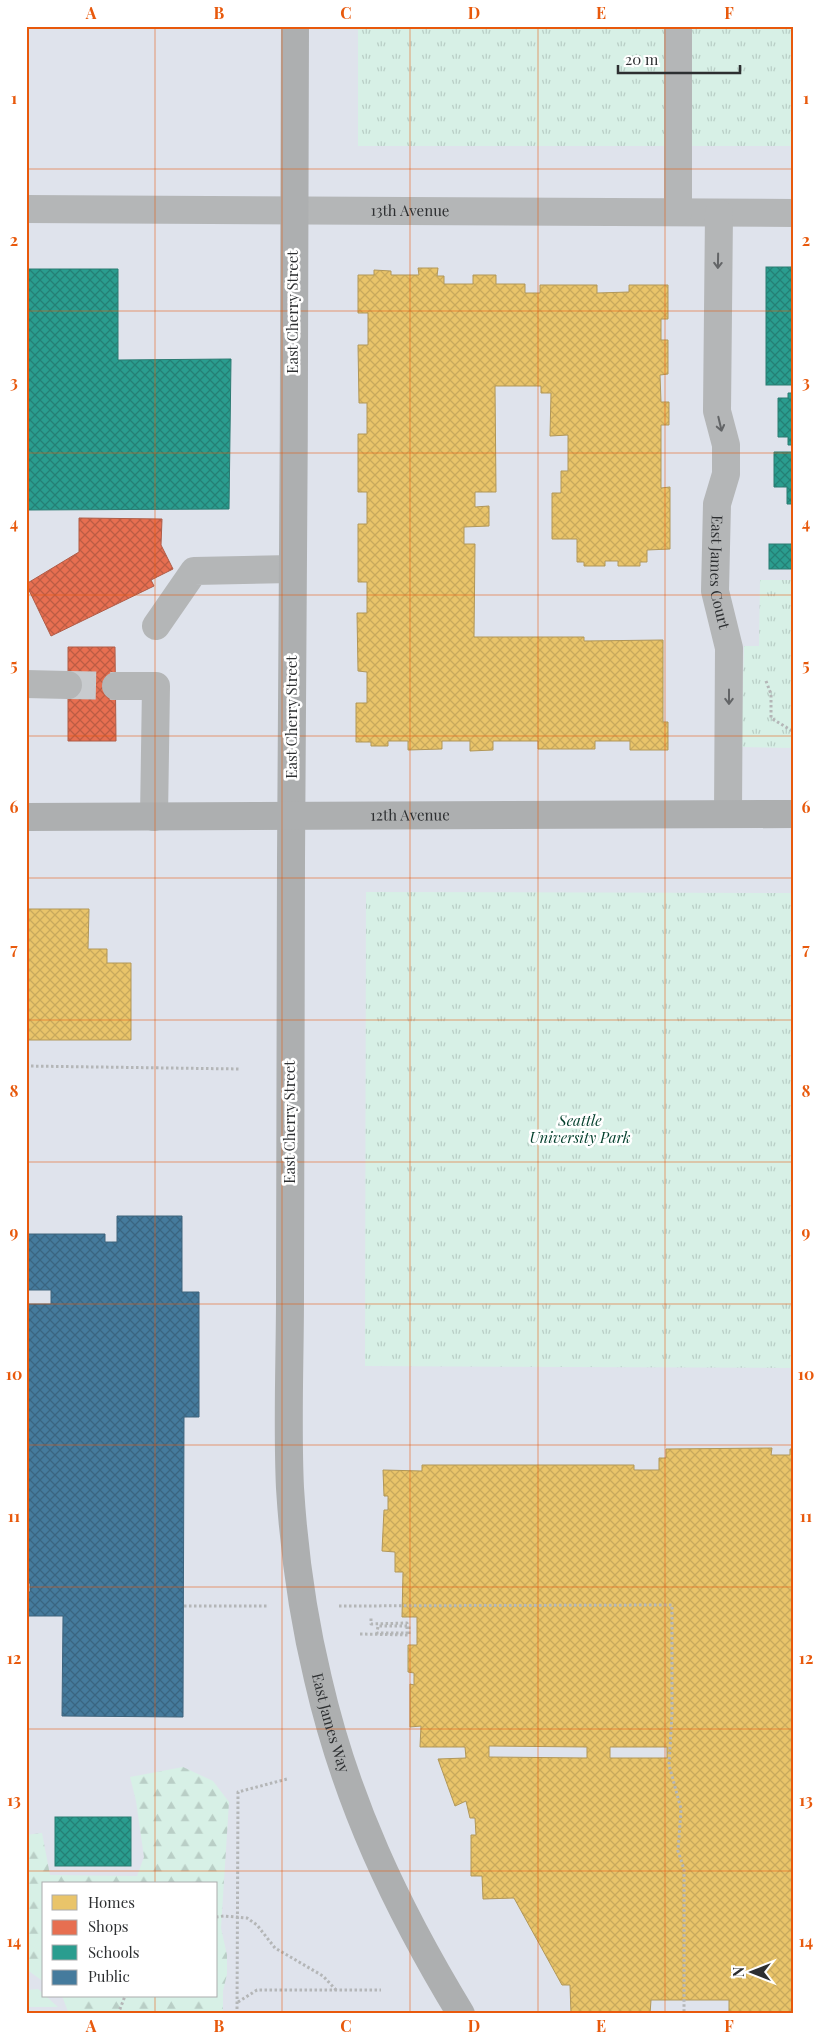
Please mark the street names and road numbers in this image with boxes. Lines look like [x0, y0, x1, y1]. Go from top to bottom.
street label: 13th Avenue [370, 200, 450, 220]
street label: East Cherry Street [282, 250, 302, 374]
street label: East James Court [706, 515, 735, 632]
street label: East Cherry Street [281, 655, 301, 779]
street label: 12th Avenue [370, 804, 450, 825]
street label: East Cherry Street [279, 1060, 299, 1184]
street label: East James Way [308, 1671, 355, 1776]

